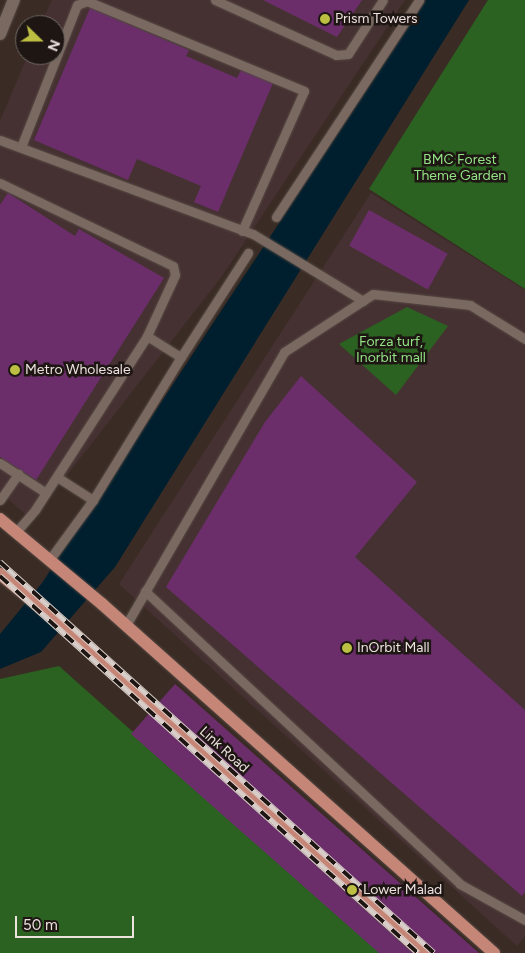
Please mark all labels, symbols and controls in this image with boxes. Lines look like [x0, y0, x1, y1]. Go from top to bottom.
place label: Prism Towers [335, 11, 417, 27]
marker: Prism Towers [319, 13, 331, 25]
north arrow [15, 15, 65, 65]
text: N [44, 37, 63, 54]
park label: BMC Forest Theme Garden [414, 152, 506, 184]
park label: Forza turf, Inorbit mall [356, 334, 426, 367]
place label: Metro Wholesale [25, 362, 131, 378]
marker: Metro Wholesale [9, 364, 21, 376]
place label: InOrbit Mall [357, 640, 430, 656]
marker: InOrbit Mall [341, 642, 353, 654]
street label: Link Road [196, 723, 252, 777]
place label: Lower Malad [363, 882, 442, 898]
marker: Lower Malad [345, 883, 359, 897]
scale bar [18, 906, 136, 938]
text: 50 m [23, 916, 58, 934]

